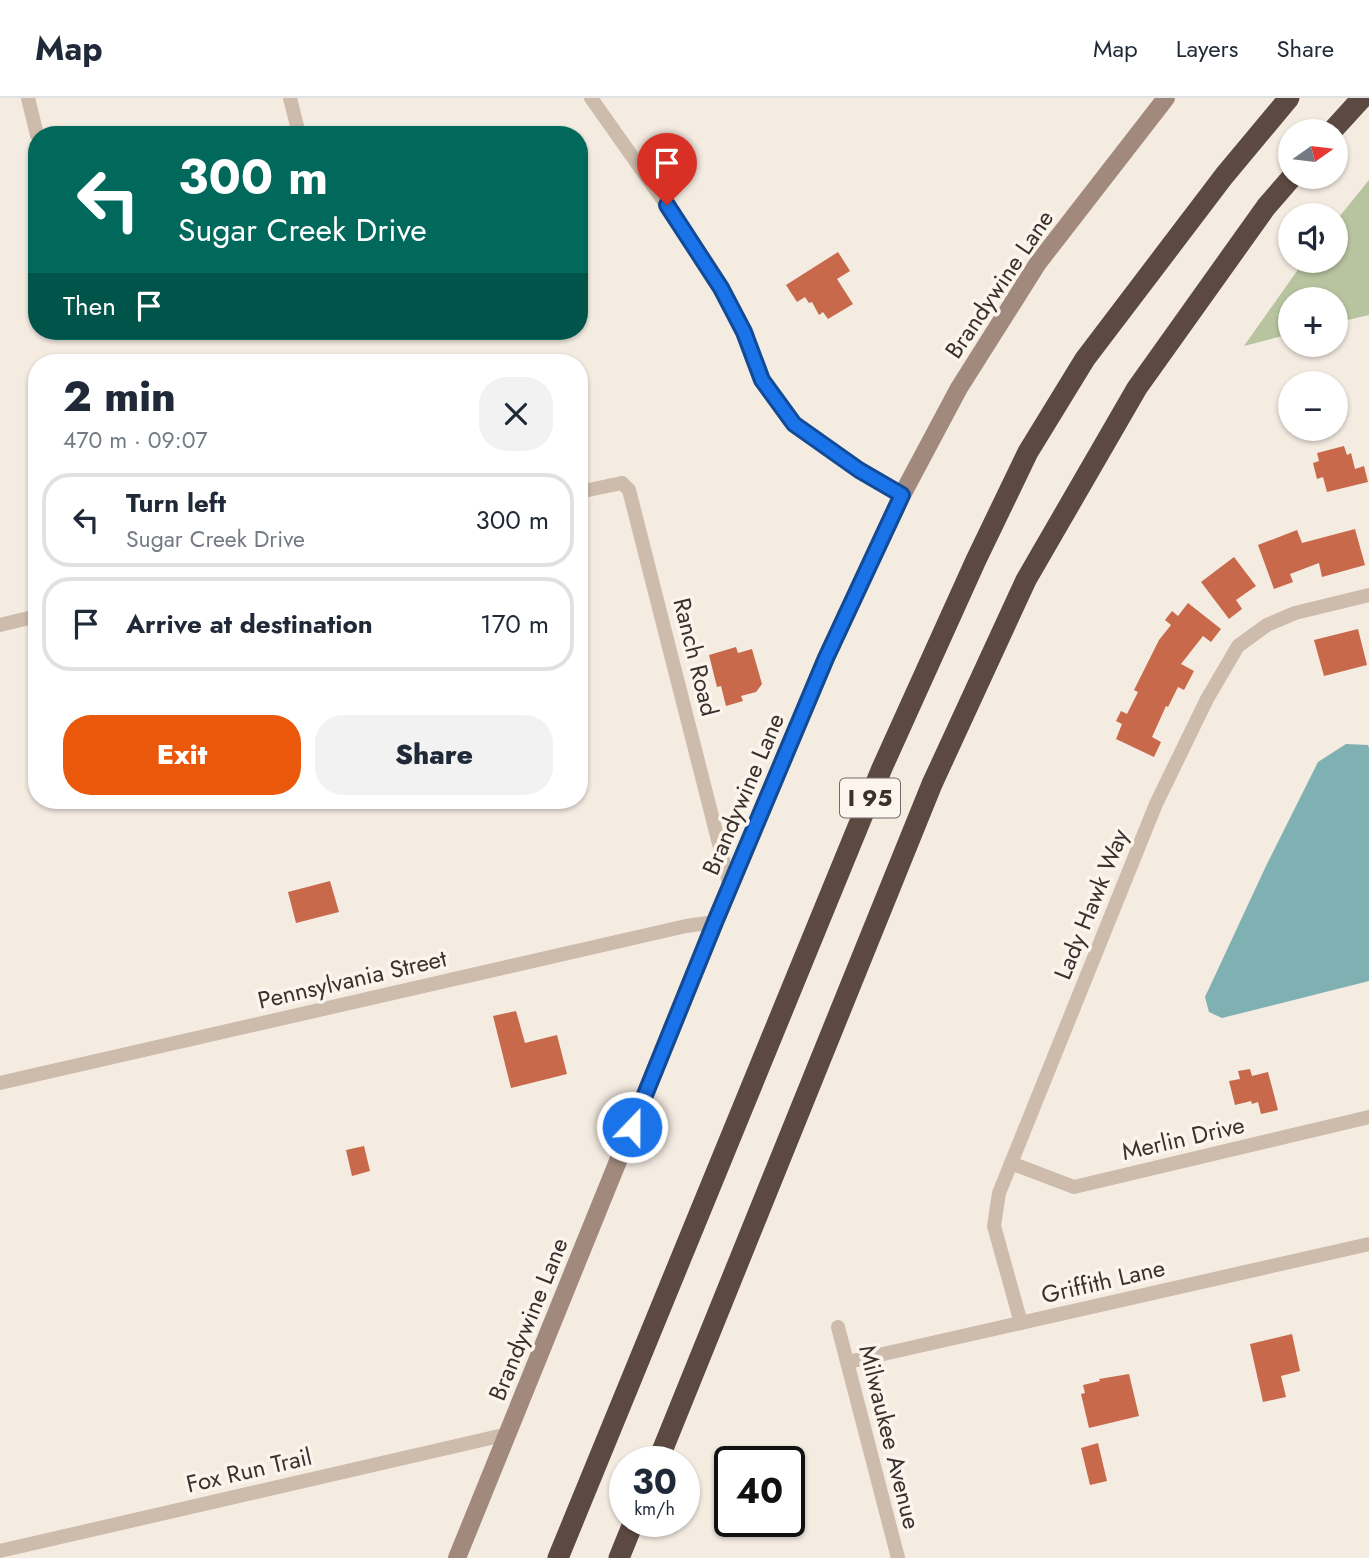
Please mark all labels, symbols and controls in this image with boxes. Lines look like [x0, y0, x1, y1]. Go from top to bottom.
text: Map [35, 25, 103, 72]
text: Map [1093, 31, 1138, 66]
text: Layers [1176, 31, 1238, 66]
text: Share [1276, 31, 1334, 66]
north arrow [1278, 119, 1348, 189]
map controls [1278, 119, 1348, 441]
pin [637, 133, 697, 205]
text: 300 m [178, 142, 328, 212]
icon: arrive [648, 144, 686, 182]
icon: left [63, 154, 154, 245]
street label: Brandywine Lane [936, 203, 1062, 365]
button: sound [1278, 203, 1348, 273]
text: Sugar Creek Drive [178, 207, 427, 253]
text: Then [63, 287, 116, 325]
icon: arrive [130, 287, 168, 325]
button: + [1278, 287, 1348, 357]
text: 2 min [63, 366, 176, 427]
button: − [1278, 371, 1348, 441]
button: close [479, 377, 553, 451]
text: 470 m · 09:07 [63, 423, 208, 457]
text: Turn left [126, 484, 226, 522]
icon: left [67, 501, 105, 539]
text: 300 m [476, 501, 549, 539]
text: Sugar Creek Drive [126, 522, 305, 556]
street label: Ranch Road [664, 594, 728, 720]
icon: arrive [67, 605, 105, 643]
text: Arrive at destination [126, 605, 373, 643]
text: 170 m [480, 605, 549, 643]
street label: Brandywine Lane [693, 708, 793, 880]
button: Exit [63, 715, 301, 795]
button: Share [315, 715, 553, 795]
road number: I 95 [840, 778, 900, 818]
street label: Lady Hawk Way [1045, 823, 1137, 985]
street label: Pennsylvania Street [254, 940, 450, 1018]
position arrow [595, 1090, 669, 1164]
street label: Merlin Drive [1118, 1107, 1248, 1169]
street label: Brandywine Lane [479, 1232, 577, 1406]
street label: Griffith Lane [1038, 1250, 1168, 1312]
street label: Milwaukee Avenue [850, 1341, 930, 1533]
street label: Fox Run Trail [183, 1439, 315, 1501]
speed limit sign: 40 [714, 1446, 805, 1537]
text: 30 [632, 1457, 677, 1507]
text: km/h [634, 1496, 675, 1522]

